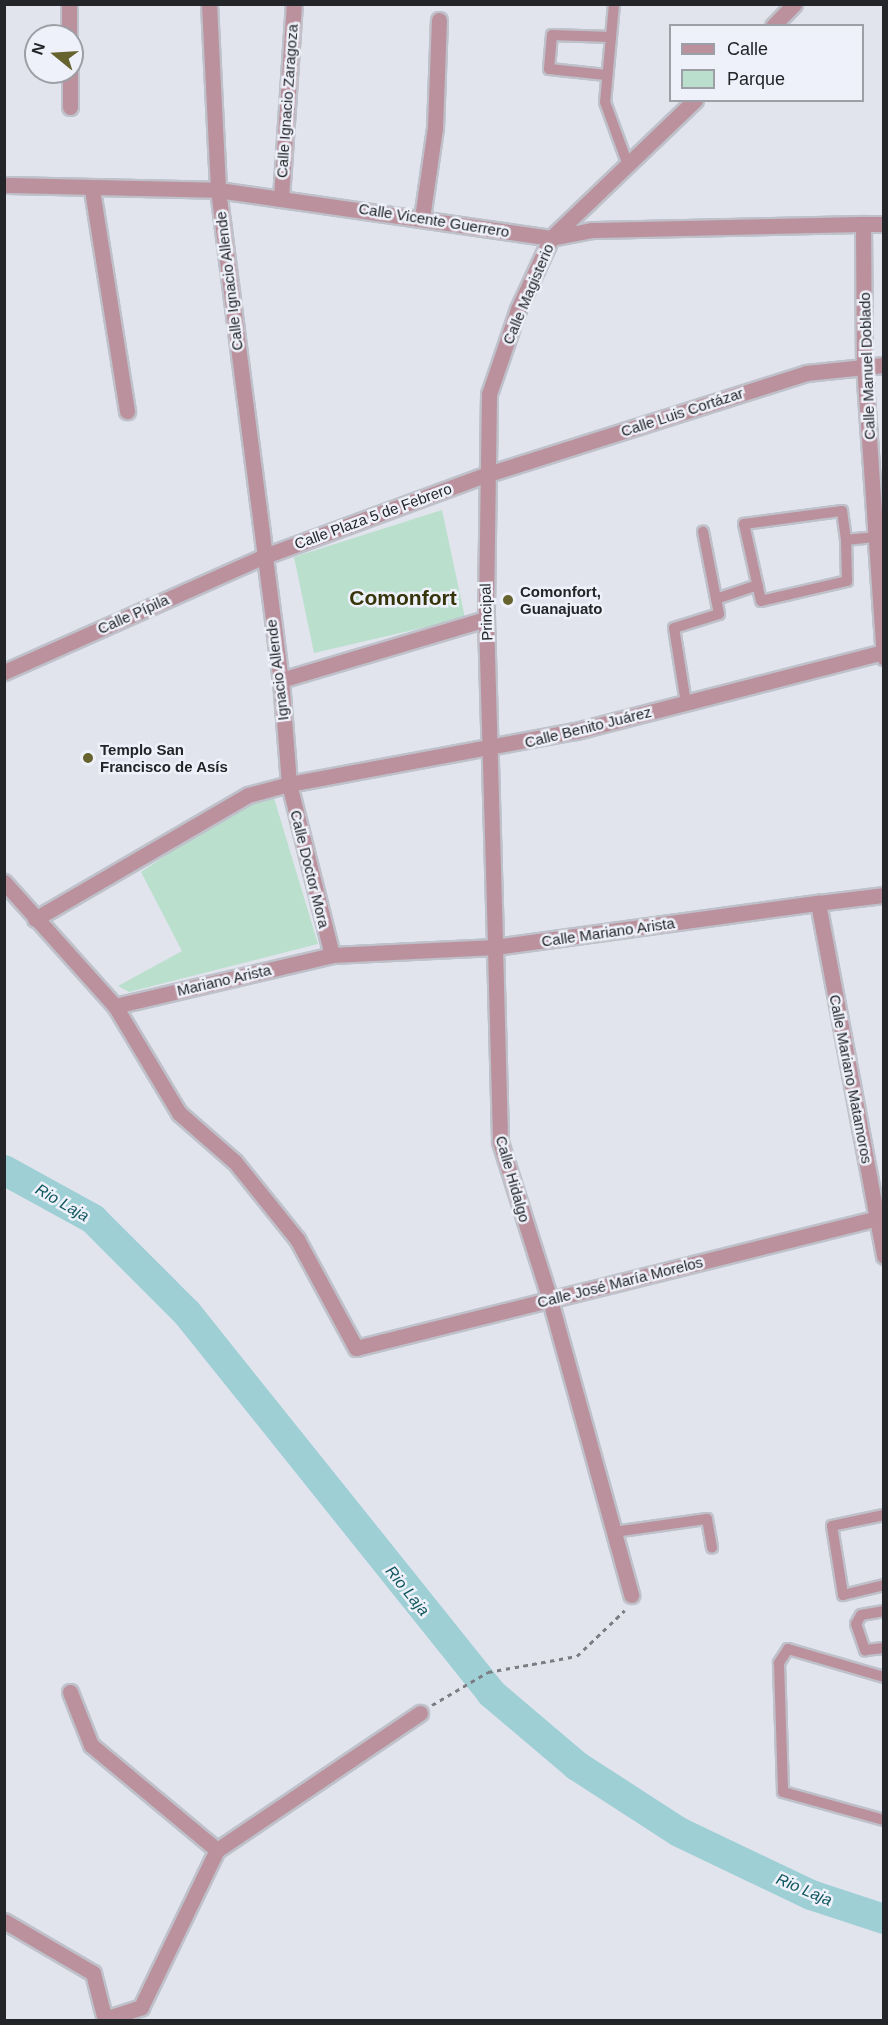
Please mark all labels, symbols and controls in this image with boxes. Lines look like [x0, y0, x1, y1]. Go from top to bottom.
street label: Calle Ignacio Zaragoza [273, 23, 301, 179]
north arrow [24, 24, 84, 84]
legend [669, 24, 864, 102]
text: Calle [727, 39, 768, 59]
text: N [28, 41, 48, 57]
text: Parque [727, 69, 785, 89]
street label: Calle Vicente Guerrero [357, 199, 511, 241]
street label: Calle Ignacio Allende [211, 210, 247, 352]
street label: Calle Magisterio [499, 241, 557, 347]
street label: Calle Manuel Doblado [855, 292, 879, 440]
street label: Calle Luis Cortázar [619, 384, 745, 440]
street label: Calle Plaza 5 de Febrero [292, 479, 454, 553]
place label: Comonfort, Guanajuato [520, 582, 603, 617]
street label: Principal [476, 583, 496, 641]
district label: Comonfort [349, 585, 457, 611]
street label: Calle Pípila [95, 590, 171, 638]
marker: Comonfort, Guanajuato [501, 593, 515, 607]
street label: Ignacio Allende [262, 618, 292, 722]
street label: Calle Benito Juárez [523, 703, 653, 751]
place label: Templo San Francisco de Asís [100, 740, 228, 775]
marker: Templo San Francisco de Asís [81, 751, 95, 765]
street label: Calle Doctor Mora [287, 808, 333, 930]
street label: Calle Mariano Arista [540, 914, 676, 950]
street label: Mariano Arista [175, 960, 273, 1000]
street label: Calle Mariano Matamoros [826, 993, 876, 1165]
street label: Calle Hidalgo [492, 1134, 534, 1224]
water label: Rio Laja [32, 1180, 92, 1226]
street label: Calle José María Morelos [535, 1253, 705, 1311]
water label: Rio Laja [381, 1562, 433, 1620]
water label: Rio Laja [773, 1870, 835, 1910]

